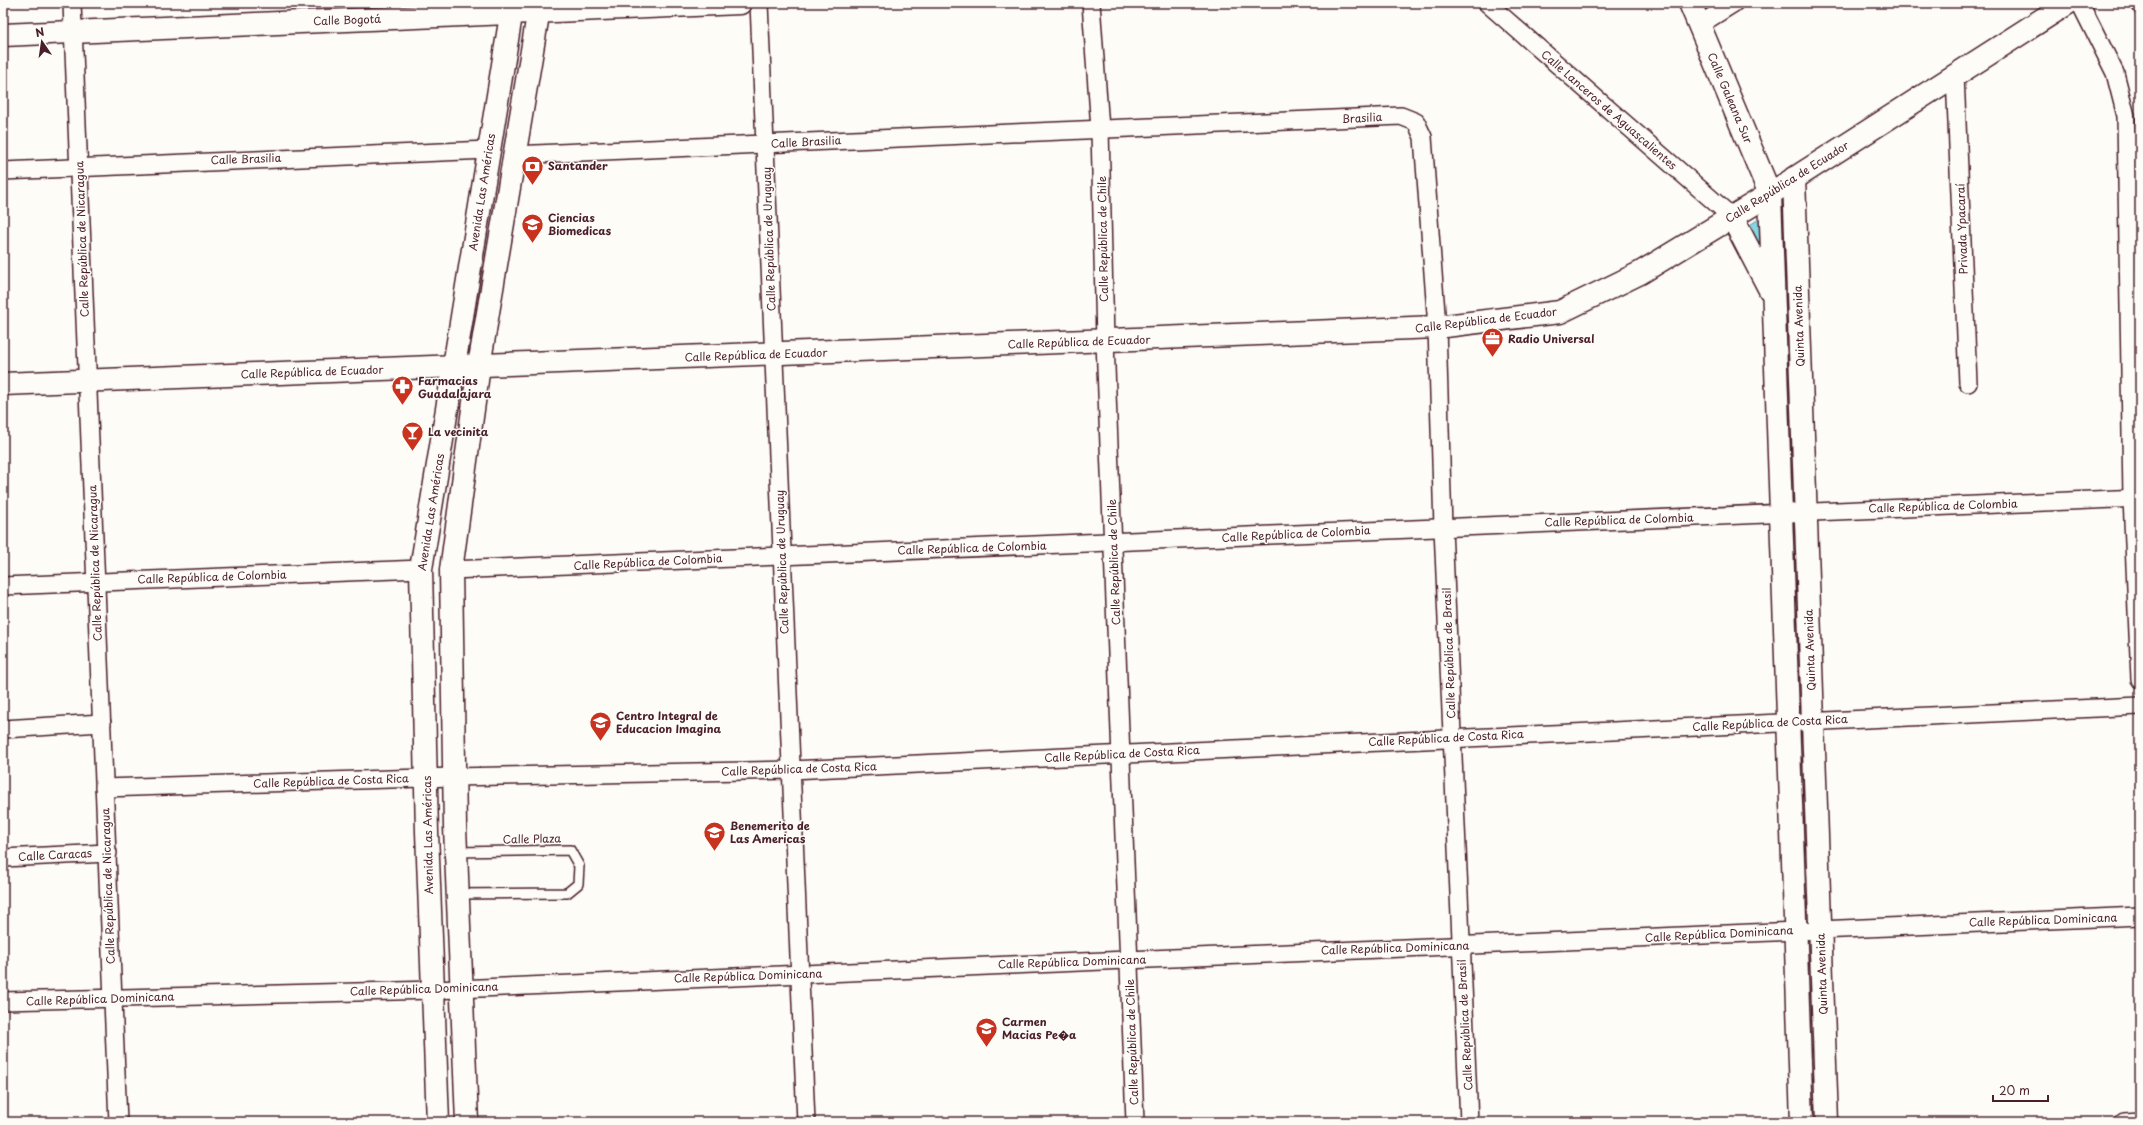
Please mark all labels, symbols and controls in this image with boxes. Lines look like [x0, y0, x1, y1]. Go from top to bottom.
street label: Calle Bogotá [313, 10, 381, 29]
north arrow [22, 22, 62, 62]
text: N [33, 22, 46, 41]
street label: Calle Lanceros de Aguascalientes [1538, 46, 1681, 173]
street label: Calle Galeana Sur [1704, 50, 1758, 147]
street label: Brasilia [1341, 108, 1383, 127]
street label: Calle Brasilia [770, 131, 842, 152]
street label: Avenida Las Américas [464, 132, 499, 252]
street label: Calle República de Ecuador [1722, 136, 1853, 227]
street label: Calle Brasilia [210, 149, 282, 168]
bank icon: Santander [520, 153, 546, 186]
place label: Santander [548, 157, 608, 174]
street label: Calle República de Nicaragua [70, 161, 93, 317]
street label: Calle República de Uruguay [757, 166, 780, 312]
street label: Calle República de Chile [1093, 176, 1112, 302]
street label: Privada Ypacaraí [1951, 183, 1972, 275]
place label: Ciencias Biomedicas [548, 209, 612, 239]
school or university icon: Ciencias Biomedicas [520, 211, 546, 244]
street label: Quinta Avenida [1789, 285, 1808, 367]
street label: Calle República de Ecuador [1414, 302, 1559, 337]
office icon: Radio Universal [1479, 326, 1505, 359]
street label: Calle República de Ecuador [1007, 330, 1152, 352]
place label: Radio Universal [1508, 330, 1594, 347]
street label: Calle República de Ecuador [684, 343, 829, 365]
street label: Calle República de Ecuador [240, 360, 385, 382]
place label: Farmacias Guadalajara [418, 372, 492, 402]
pharmacy icon: Farmacias Guadalajara [390, 374, 416, 407]
bar icon: La vecinita [400, 419, 426, 452]
place label: La vecinita [428, 423, 489, 440]
street label: Avenida Las Américas [413, 452, 448, 572]
street label: Calle República de Nicaragua [83, 485, 106, 641]
street label: Calle República de Uruguay [770, 489, 793, 635]
street label: Calle República de Colombia [1868, 494, 2018, 517]
street label: Calle República de Chile [1103, 499, 1124, 625]
street label: Calle República de Colombia [1544, 508, 1694, 531]
street label: Calle República de Colombia [1221, 521, 1371, 546]
street label: Calle República de Colombia [897, 536, 1047, 559]
street label: Calle República de Colombia [573, 549, 723, 574]
street label: Calle República de Colombia [137, 565, 287, 588]
street label: Calle República de Brasil [1438, 587, 1459, 719]
street label: Quinta Avenida [1800, 609, 1819, 691]
place label: Centro Integral de Educacion Imagina [616, 707, 721, 737]
school or university icon: Centro Integral de Educacion Imagina [588, 709, 614, 742]
street label: Calle República de Costa Rica [1692, 710, 1848, 735]
street label: Calle República de Costa Rica [1368, 725, 1524, 750]
street label: Calle República de Costa Rica [1044, 741, 1200, 766]
street label: Calle República de Costa Rica [721, 757, 877, 780]
street label: Calle República de Costa Rica [253, 769, 409, 792]
street label: Avenida Las Américas [418, 776, 437, 894]
street label: Calle República de Nicaragua [96, 808, 119, 964]
place label: Benemerito de Las Americas [730, 817, 810, 847]
school or university icon: Benemerito de Las Americas [702, 819, 728, 852]
street label: Calle Plaza [503, 829, 561, 848]
street label: Calle Caracas [18, 844, 92, 865]
street label: Calle República Dominicana [1968, 908, 2118, 931]
street label: Calle República Dominicana [1644, 921, 1794, 946]
street label: Quinta Avenida [1812, 933, 1831, 1015]
street label: Calle República Dominicana [1320, 936, 1470, 959]
street label: Calle República Dominicana [997, 950, 1147, 973]
street label: Calle República de Brasil [1453, 959, 1476, 1091]
street label: Calle República Dominicana [673, 964, 823, 987]
street label: Calle República Dominicana [349, 977, 499, 1000]
street label: Calle República de Chile [1121, 979, 1142, 1105]
street label: Calle República Dominicana [25, 987, 175, 1010]
place label: Carmen Macias Pe�a [1002, 1013, 1077, 1043]
school or university icon: Carmen Macias Pe�a [973, 1015, 999, 1048]
scale bar [1993, 1077, 2048, 1103]
text: 20 m [1999, 1081, 2030, 1099]

